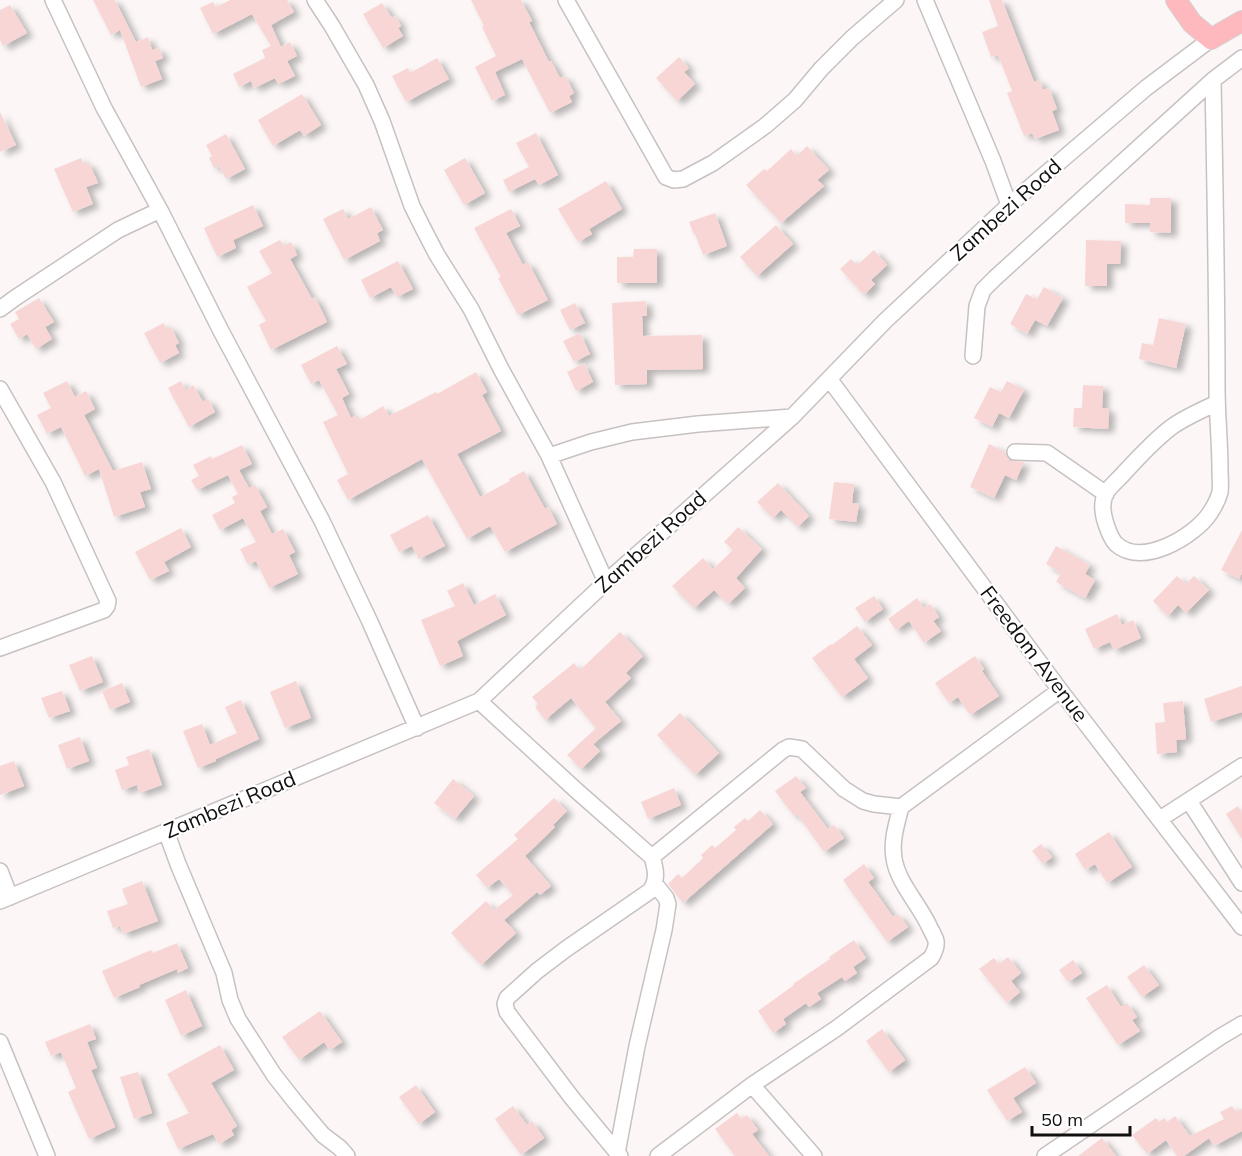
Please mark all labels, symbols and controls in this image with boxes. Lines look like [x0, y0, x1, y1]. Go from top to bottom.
street label: Zambezi Road [945, 153, 1066, 266]
street label: Zambezi Road [590, 485, 711, 598]
street label: Freedom Avenue [975, 580, 1094, 727]
street label: Zambezi Road [160, 765, 299, 843]
scale bar [1032, 1099, 1130, 1137]
text: 50 m [1041, 1108, 1083, 1131]

